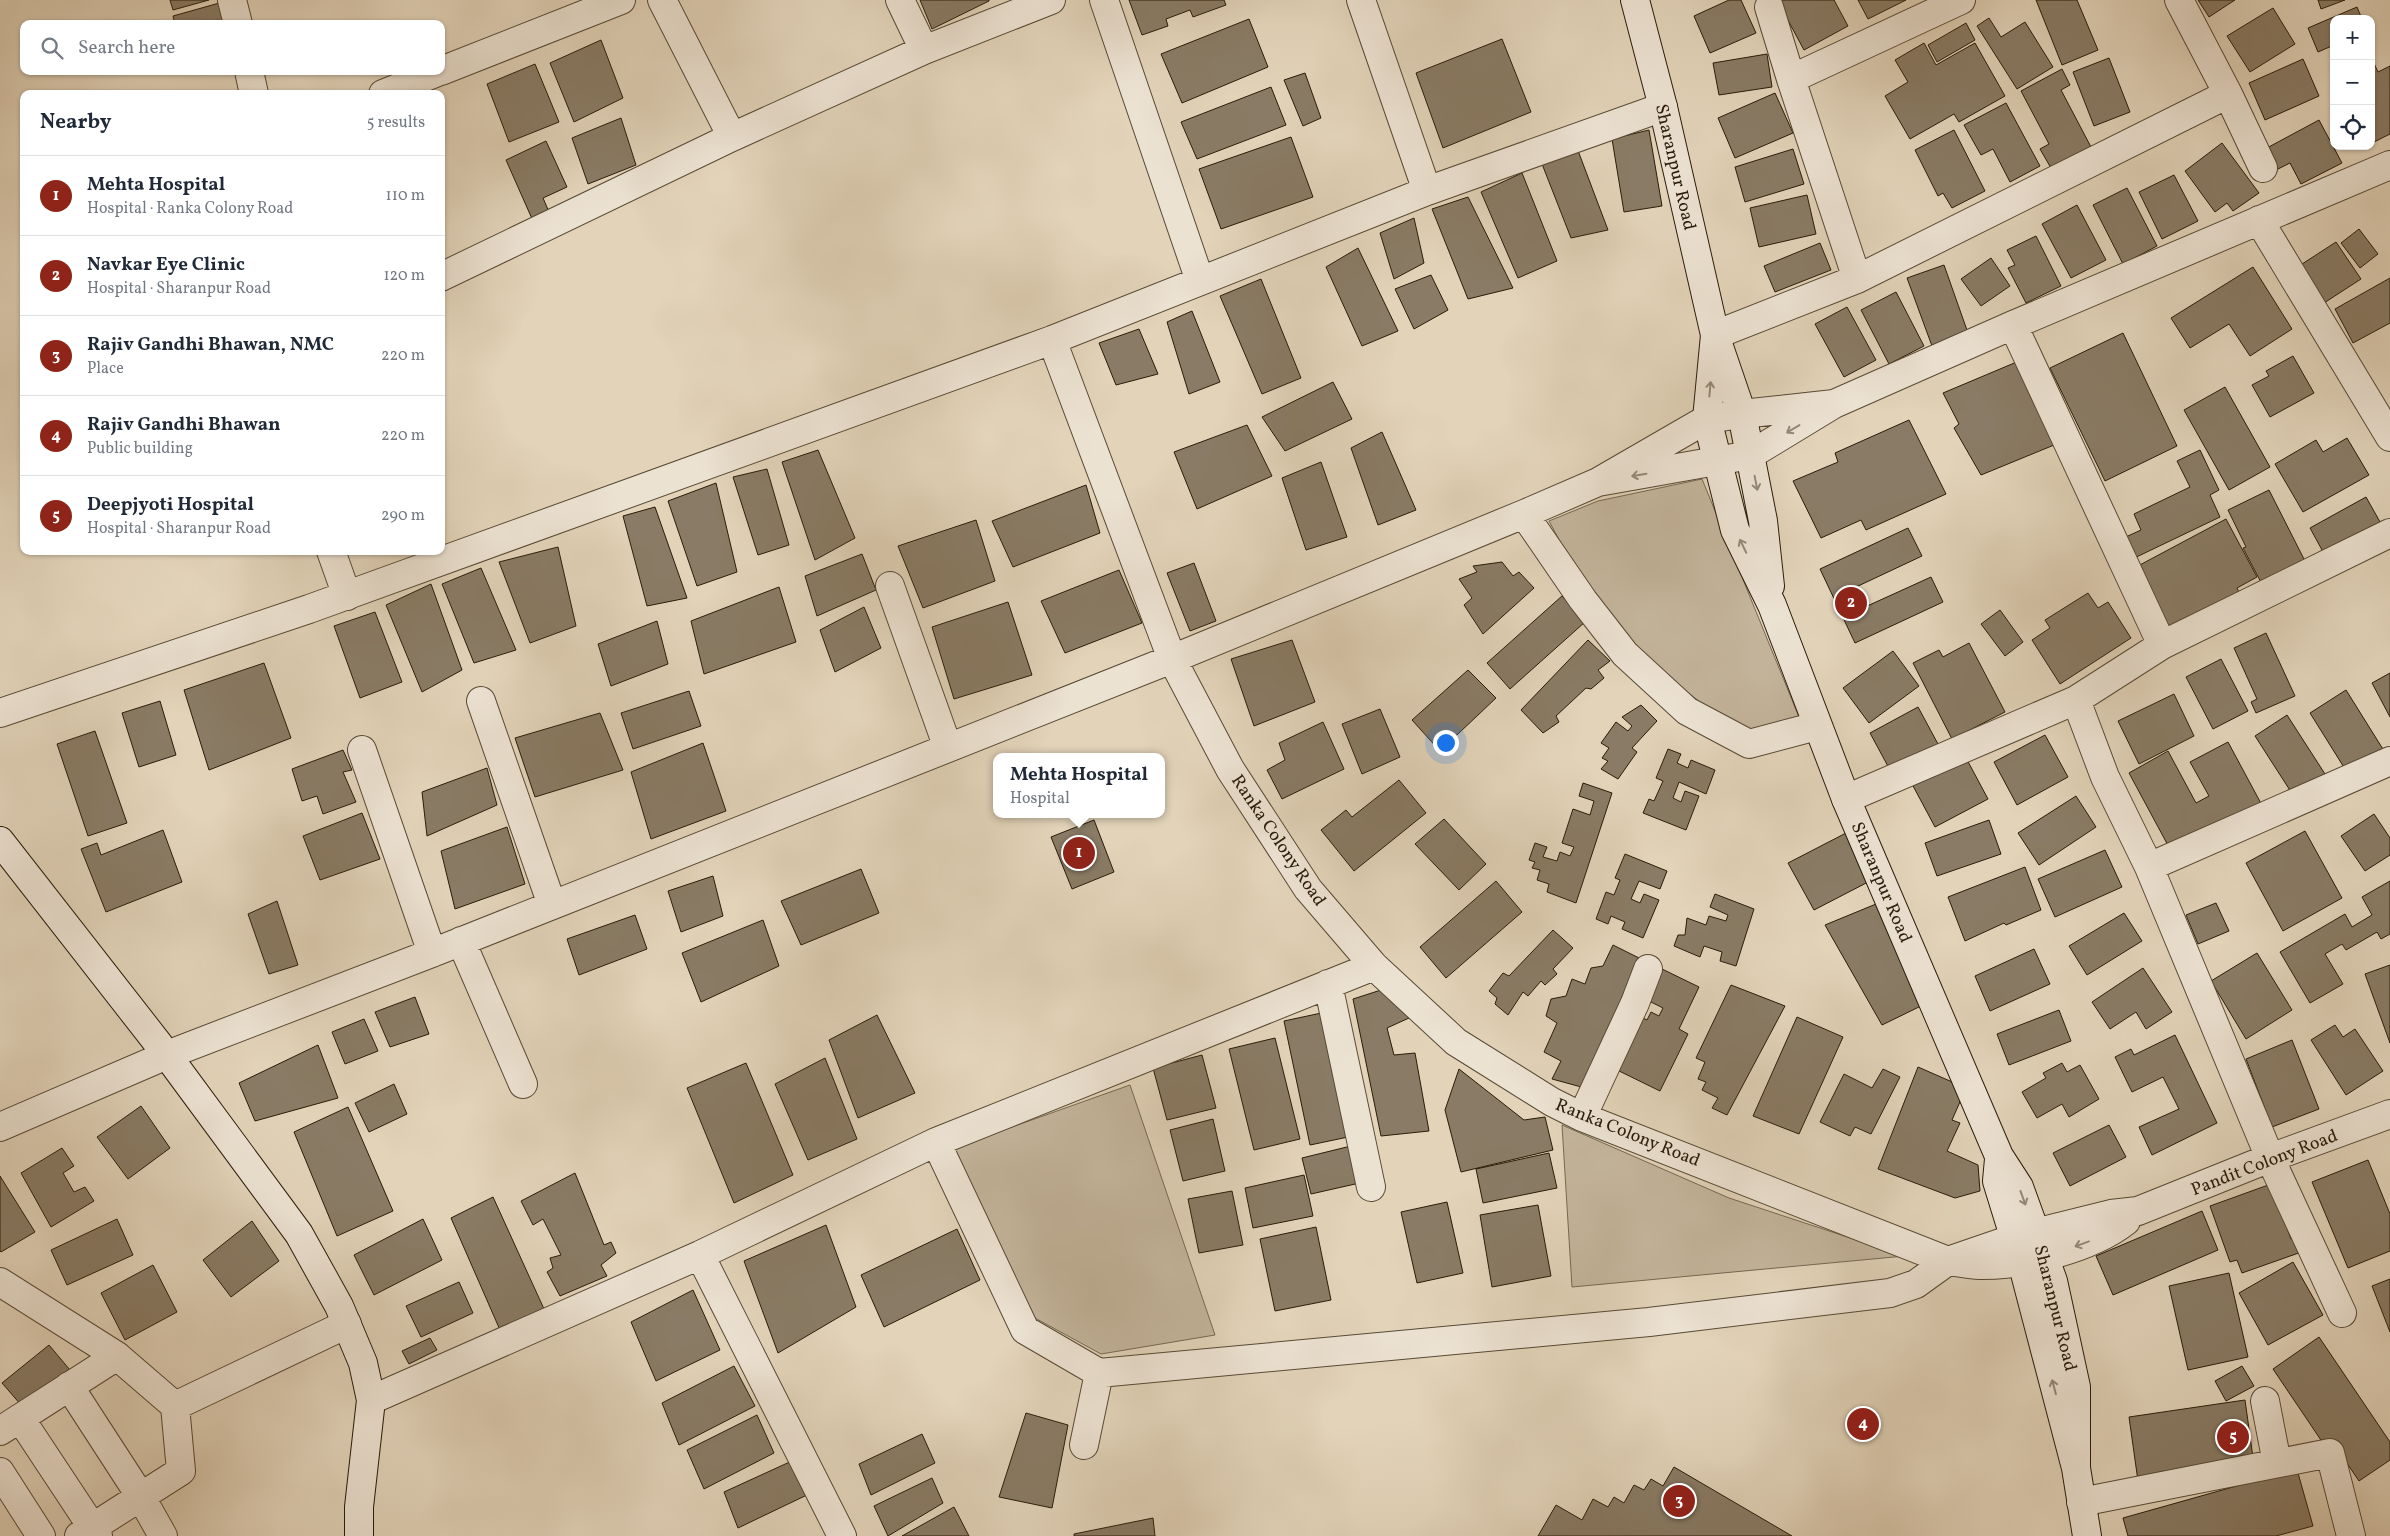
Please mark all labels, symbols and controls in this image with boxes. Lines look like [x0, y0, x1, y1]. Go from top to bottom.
map controls [2330, 15, 2375, 150]
button: + [2330, 15, 2375, 60]
search box [20, 20, 445, 75]
icon: search [38, 34, 66, 62]
text: Search here [78, 35, 175, 61]
button: − [2330, 60, 2375, 105]
street label: Sharanpur Road [1648, 102, 1701, 233]
button: locate [2330, 105, 2375, 150]
text: Nearby [40, 108, 111, 137]
text: 5 results [367, 112, 425, 134]
text: Mehta Hospital [87, 172, 225, 198]
text: 1 [53, 185, 59, 207]
text: 110 m [386, 185, 425, 207]
text: Hospital · Ranka Colony Road [87, 198, 293, 220]
text: Navkar Eye Clinic [87, 252, 245, 278]
text: 2 [52, 265, 60, 287]
text: 120 m [383, 265, 425, 287]
text: Hospital · Sharanpur Road [87, 278, 271, 300]
text: Rajiv Gandhi Bhawan, NMC [87, 332, 334, 358]
text: 3 [52, 345, 60, 367]
text: 220 m [381, 345, 425, 367]
text: Place [87, 358, 124, 380]
one-way arrow [1705, 381, 1715, 397]
text: Rajiv Gandhi Bhawan [87, 412, 281, 438]
text: 4 [51, 425, 61, 447]
text: 220 m [381, 425, 425, 447]
one-way arrow [1786, 425, 1800, 435]
text: Public building [87, 438, 193, 460]
one-way arrow [1631, 470, 1647, 480]
one-way arrow [1751, 475, 1761, 491]
text: Deepjyoti Hospital [87, 492, 254, 518]
text: 5 [52, 505, 60, 527]
text: 290 m [381, 505, 425, 527]
text: Hospital · Sharanpur Road [87, 518, 271, 540]
one-way arrow [1737, 539, 1747, 554]
pin: 2 [1835, 584, 1867, 622]
your location [1433, 730, 1459, 756]
popup [993, 753, 1165, 818]
text: Mehta Hospital [1010, 762, 1148, 788]
street label: Ranka Colony Road [1224, 770, 1331, 912]
text: Hospital [1010, 788, 1070, 810]
street label: Sharanpur Road [1844, 818, 1917, 947]
pin: 1 [1063, 834, 1095, 872]
street label: Ranka Colony Road [1551, 1093, 1704, 1174]
street label: Pandit Colony Road [2188, 1124, 2341, 1203]
one-way arrow [2019, 1190, 2028, 1205]
one-way arrow [2074, 1239, 2090, 1249]
street label: Sharanpur Road [2027, 1243, 2082, 1374]
one-way arrow [2049, 1380, 2059, 1396]
pin: 4 [1847, 1405, 1879, 1443]
pin: 5 [2217, 1418, 2249, 1456]
pin: 3 [1663, 1482, 1695, 1520]

